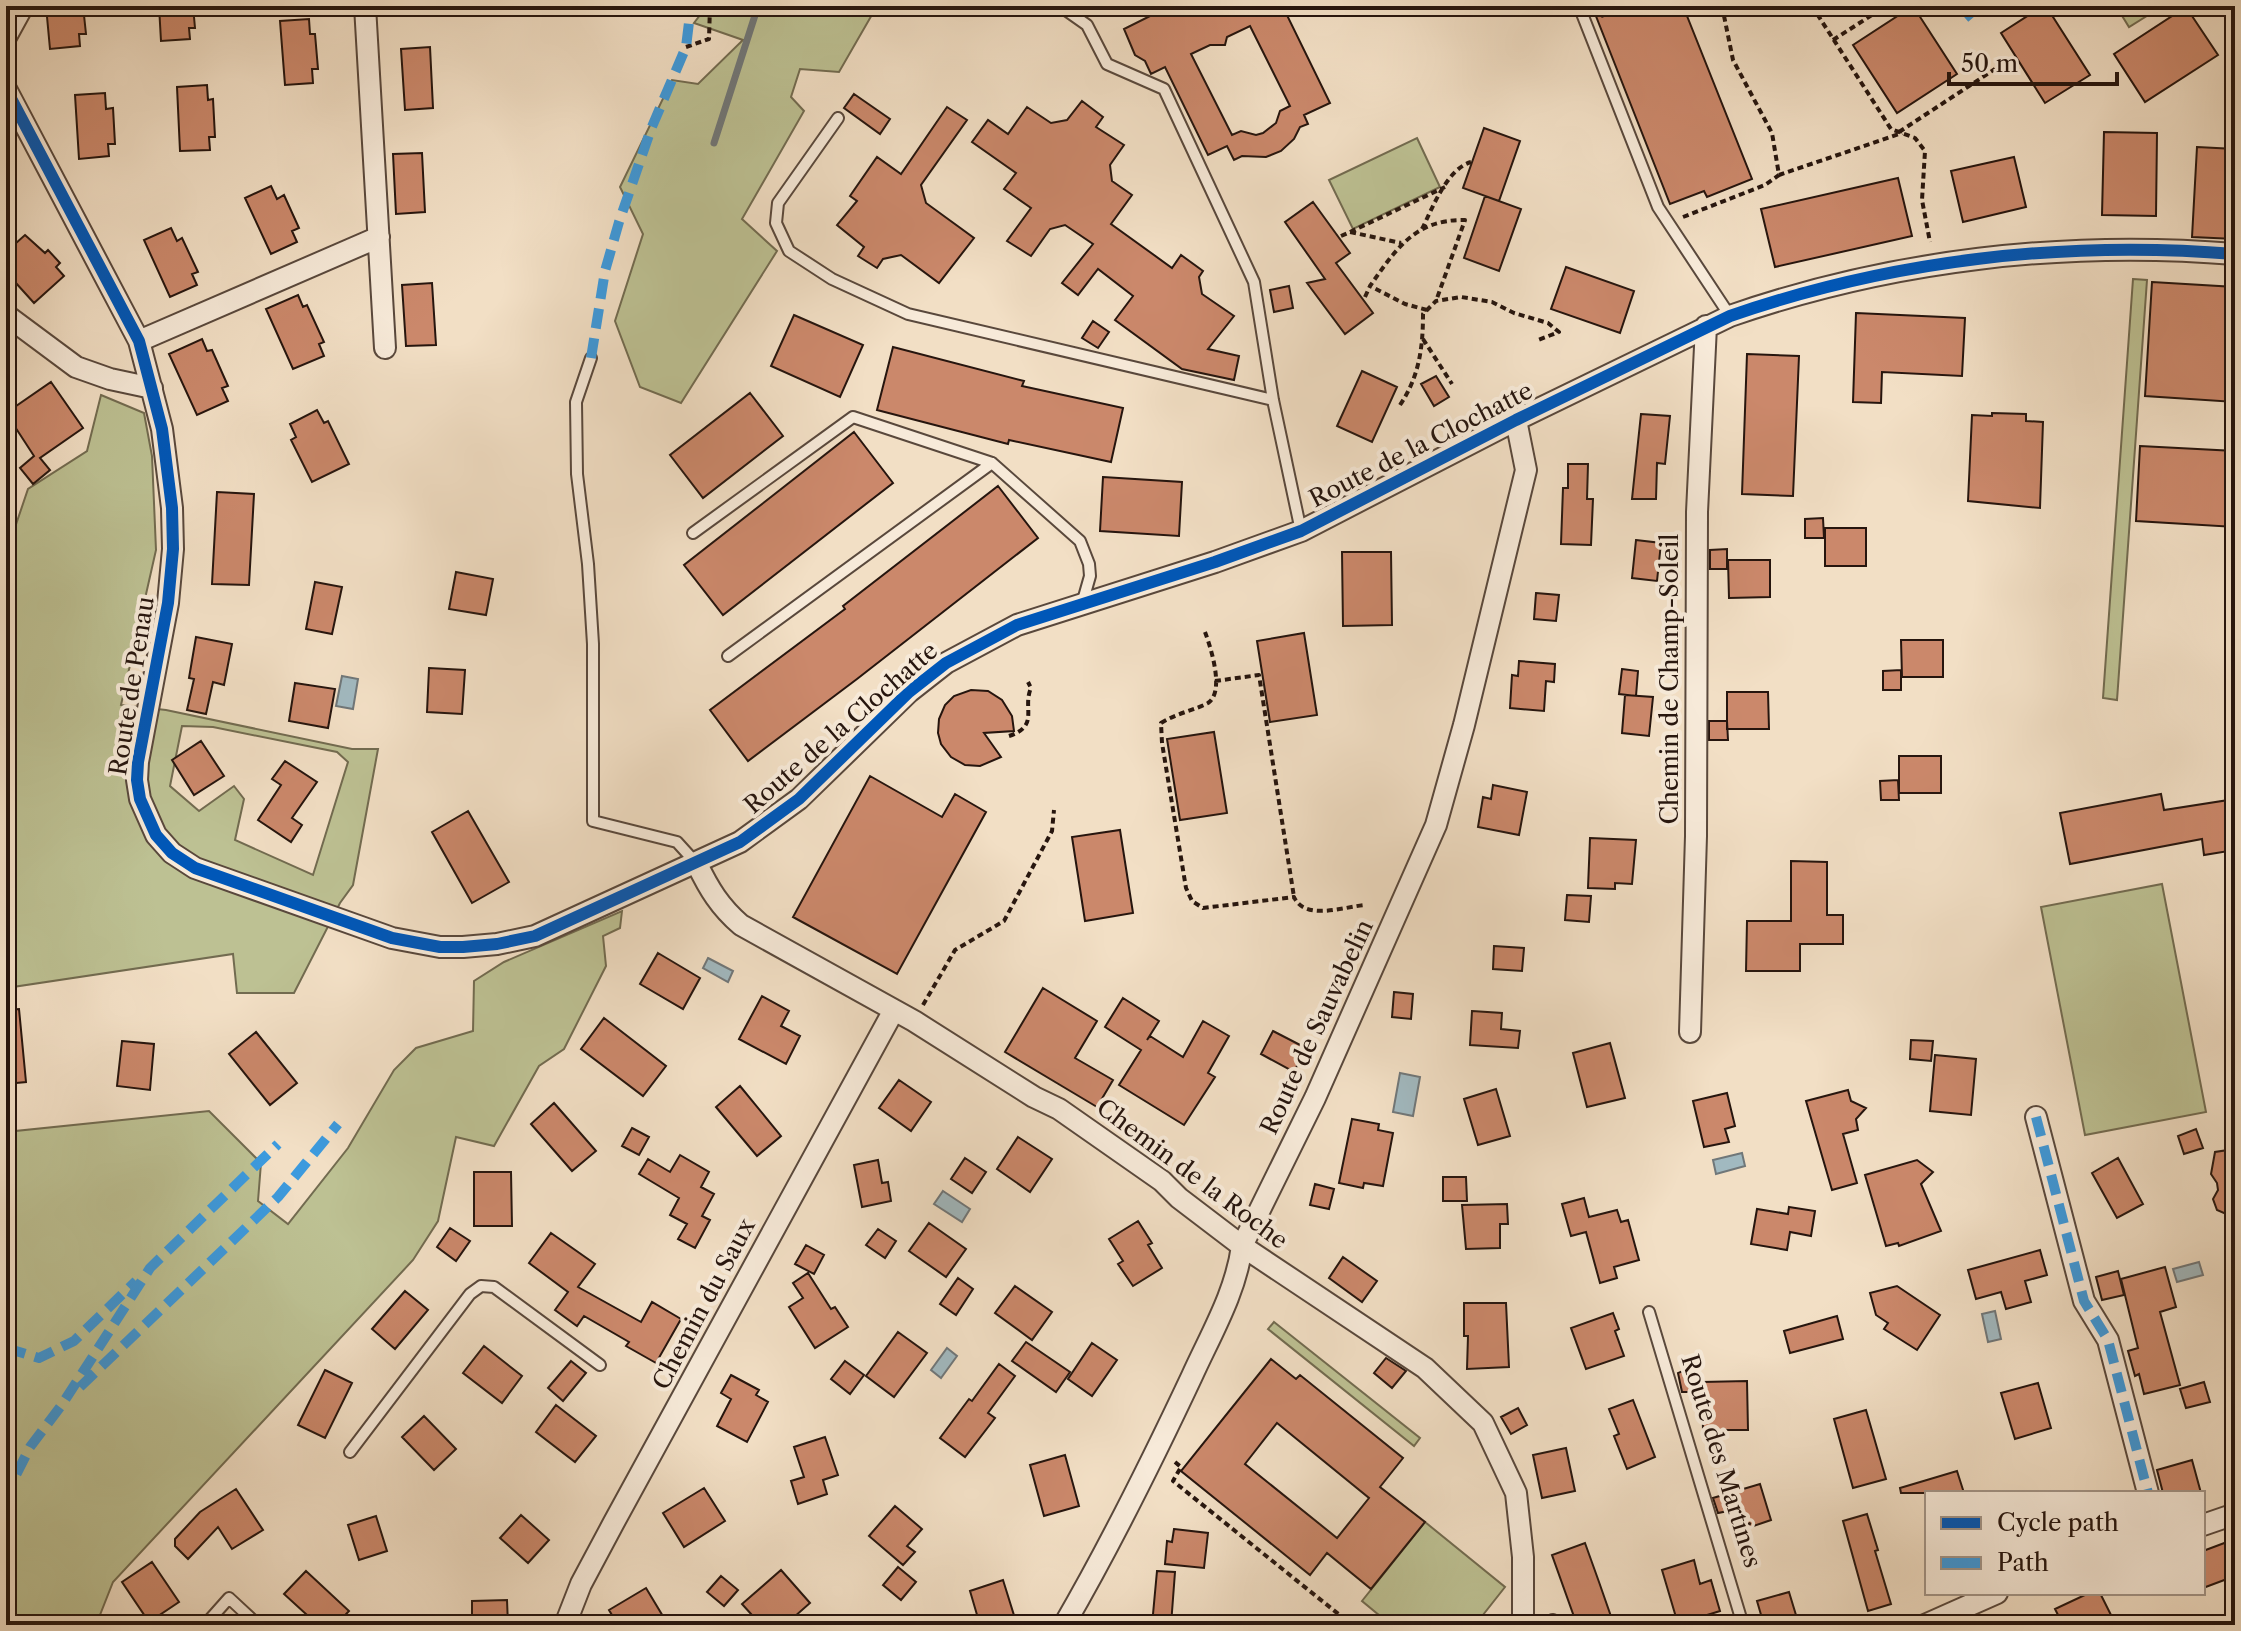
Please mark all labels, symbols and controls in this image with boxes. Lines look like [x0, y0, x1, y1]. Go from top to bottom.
scale bar [1949, 36, 2117, 86]
text: 50 m [1961, 49, 2018, 78]
street label: Route de la Clochatte [1304, 376, 1537, 513]
street label: Chemin de Champ-Soleil [1655, 534, 1684, 824]
street label: Route de Penau [103, 594, 160, 777]
street label: Route de la Clochatte [738, 636, 943, 819]
street label: Route de Sauvabelin [1254, 915, 1379, 1139]
street label: Chemin de la Roche [1091, 1092, 1293, 1255]
street label: Chemin du Saux [646, 1213, 761, 1394]
street label: Route des Martines [1675, 1351, 1768, 1571]
legend [1925, 1491, 2205, 1595]
text: Cycle path [1997, 1508, 2119, 1537]
text: Path [1997, 1548, 2049, 1577]

